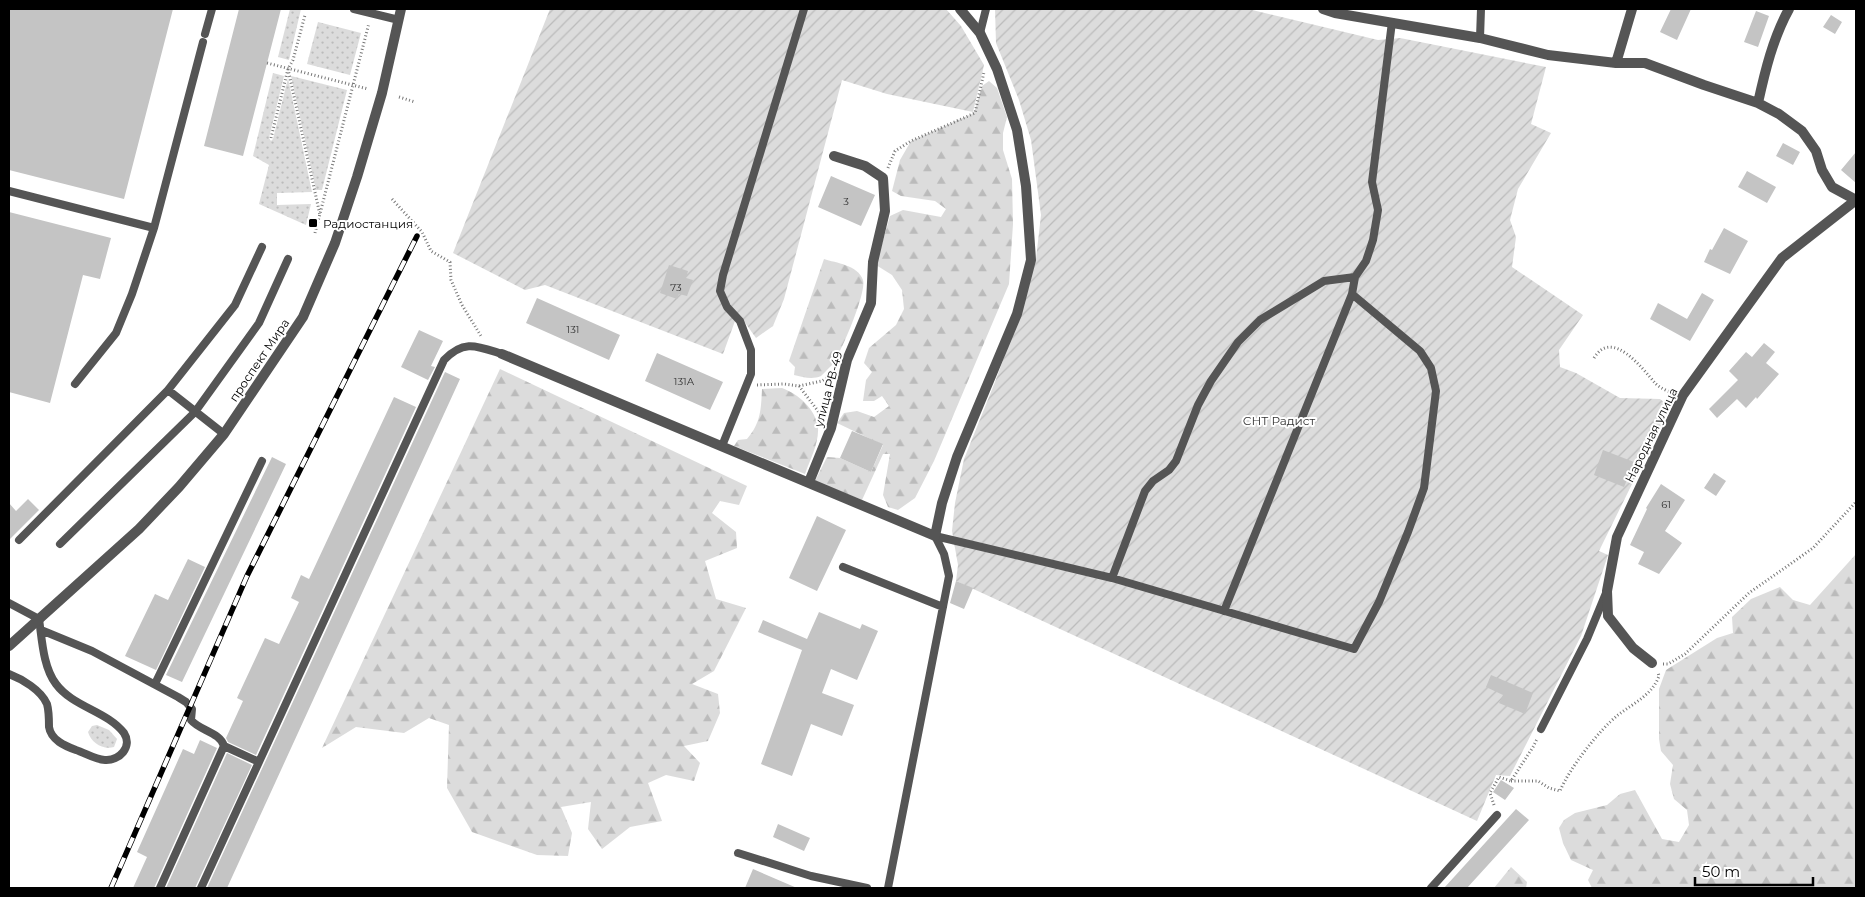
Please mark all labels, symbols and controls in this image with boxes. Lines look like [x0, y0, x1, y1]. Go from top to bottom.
house number: 3 [843, 195, 849, 208]
place label: Радиостанция [323, 216, 413, 231]
marker: Радиостанция [307, 217, 319, 229]
house number: 73 [670, 281, 682, 294]
street label: проспект Мира [226, 316, 292, 404]
house number: 131 [567, 323, 579, 336]
street label: улица РВ-49 [810, 349, 845, 429]
house number: 131А [674, 375, 695, 388]
street label: Народная улица [1622, 385, 1680, 485]
park label: СНТ Радист [1243, 413, 1315, 428]
house number: 61 [1661, 498, 1671, 511]
scale bar [1695, 854, 1812, 886]
text: 50 m [1702, 862, 1740, 881]

